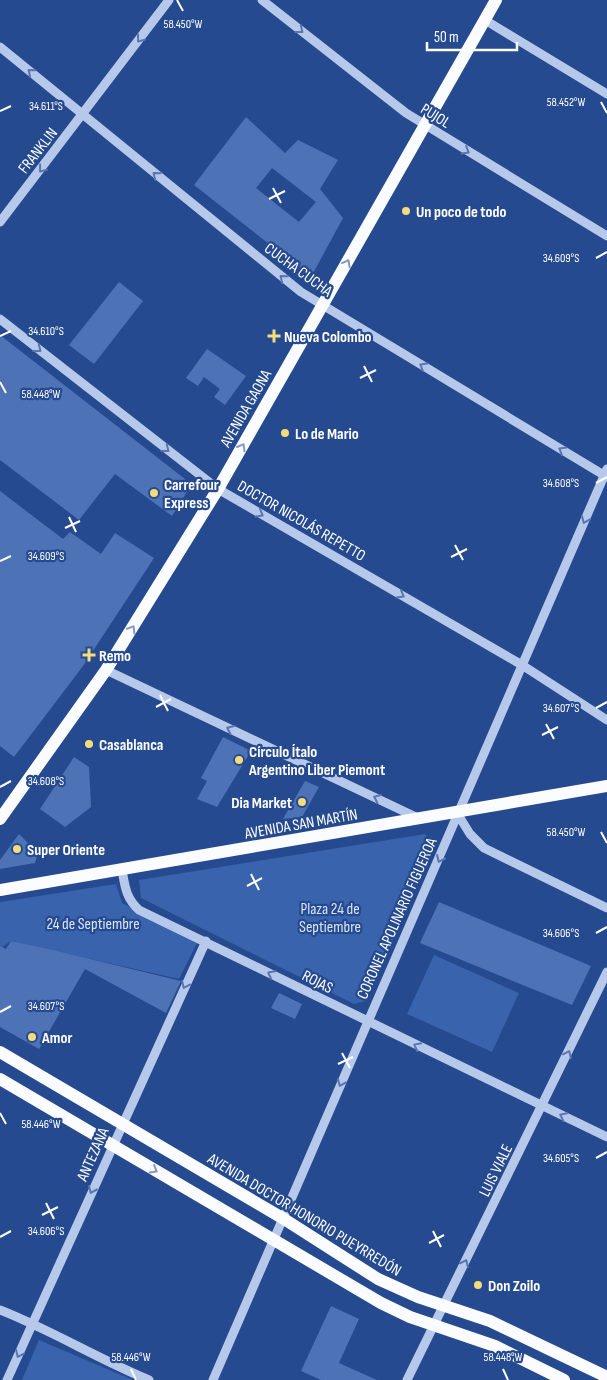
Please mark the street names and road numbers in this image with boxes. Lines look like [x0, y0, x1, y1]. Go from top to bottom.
street label: PUJOL [417, 100, 454, 133]
street label: FRANKLIN [14, 124, 62, 178]
street label: CUCHA CUCHA [260, 239, 336, 301]
street label: AVENIDA GAONA [216, 367, 276, 452]
street label: DOCTOR NICOLÁS REPETTO [234, 477, 369, 566]
street label: AVENIDA SAN MARTÍN [242, 805, 359, 844]
street label: CORONEL APOLINARIO FIGUEROA [353, 835, 442, 1002]
street label: ROJAS [299, 967, 336, 998]
street label: ANTEZANA [73, 1125, 114, 1185]
street label: LUIS VIALE [476, 1141, 517, 1200]
street label: AVENIDA DOCTOR HONORIO PUEYRREDÓN [203, 1149, 404, 1281]

